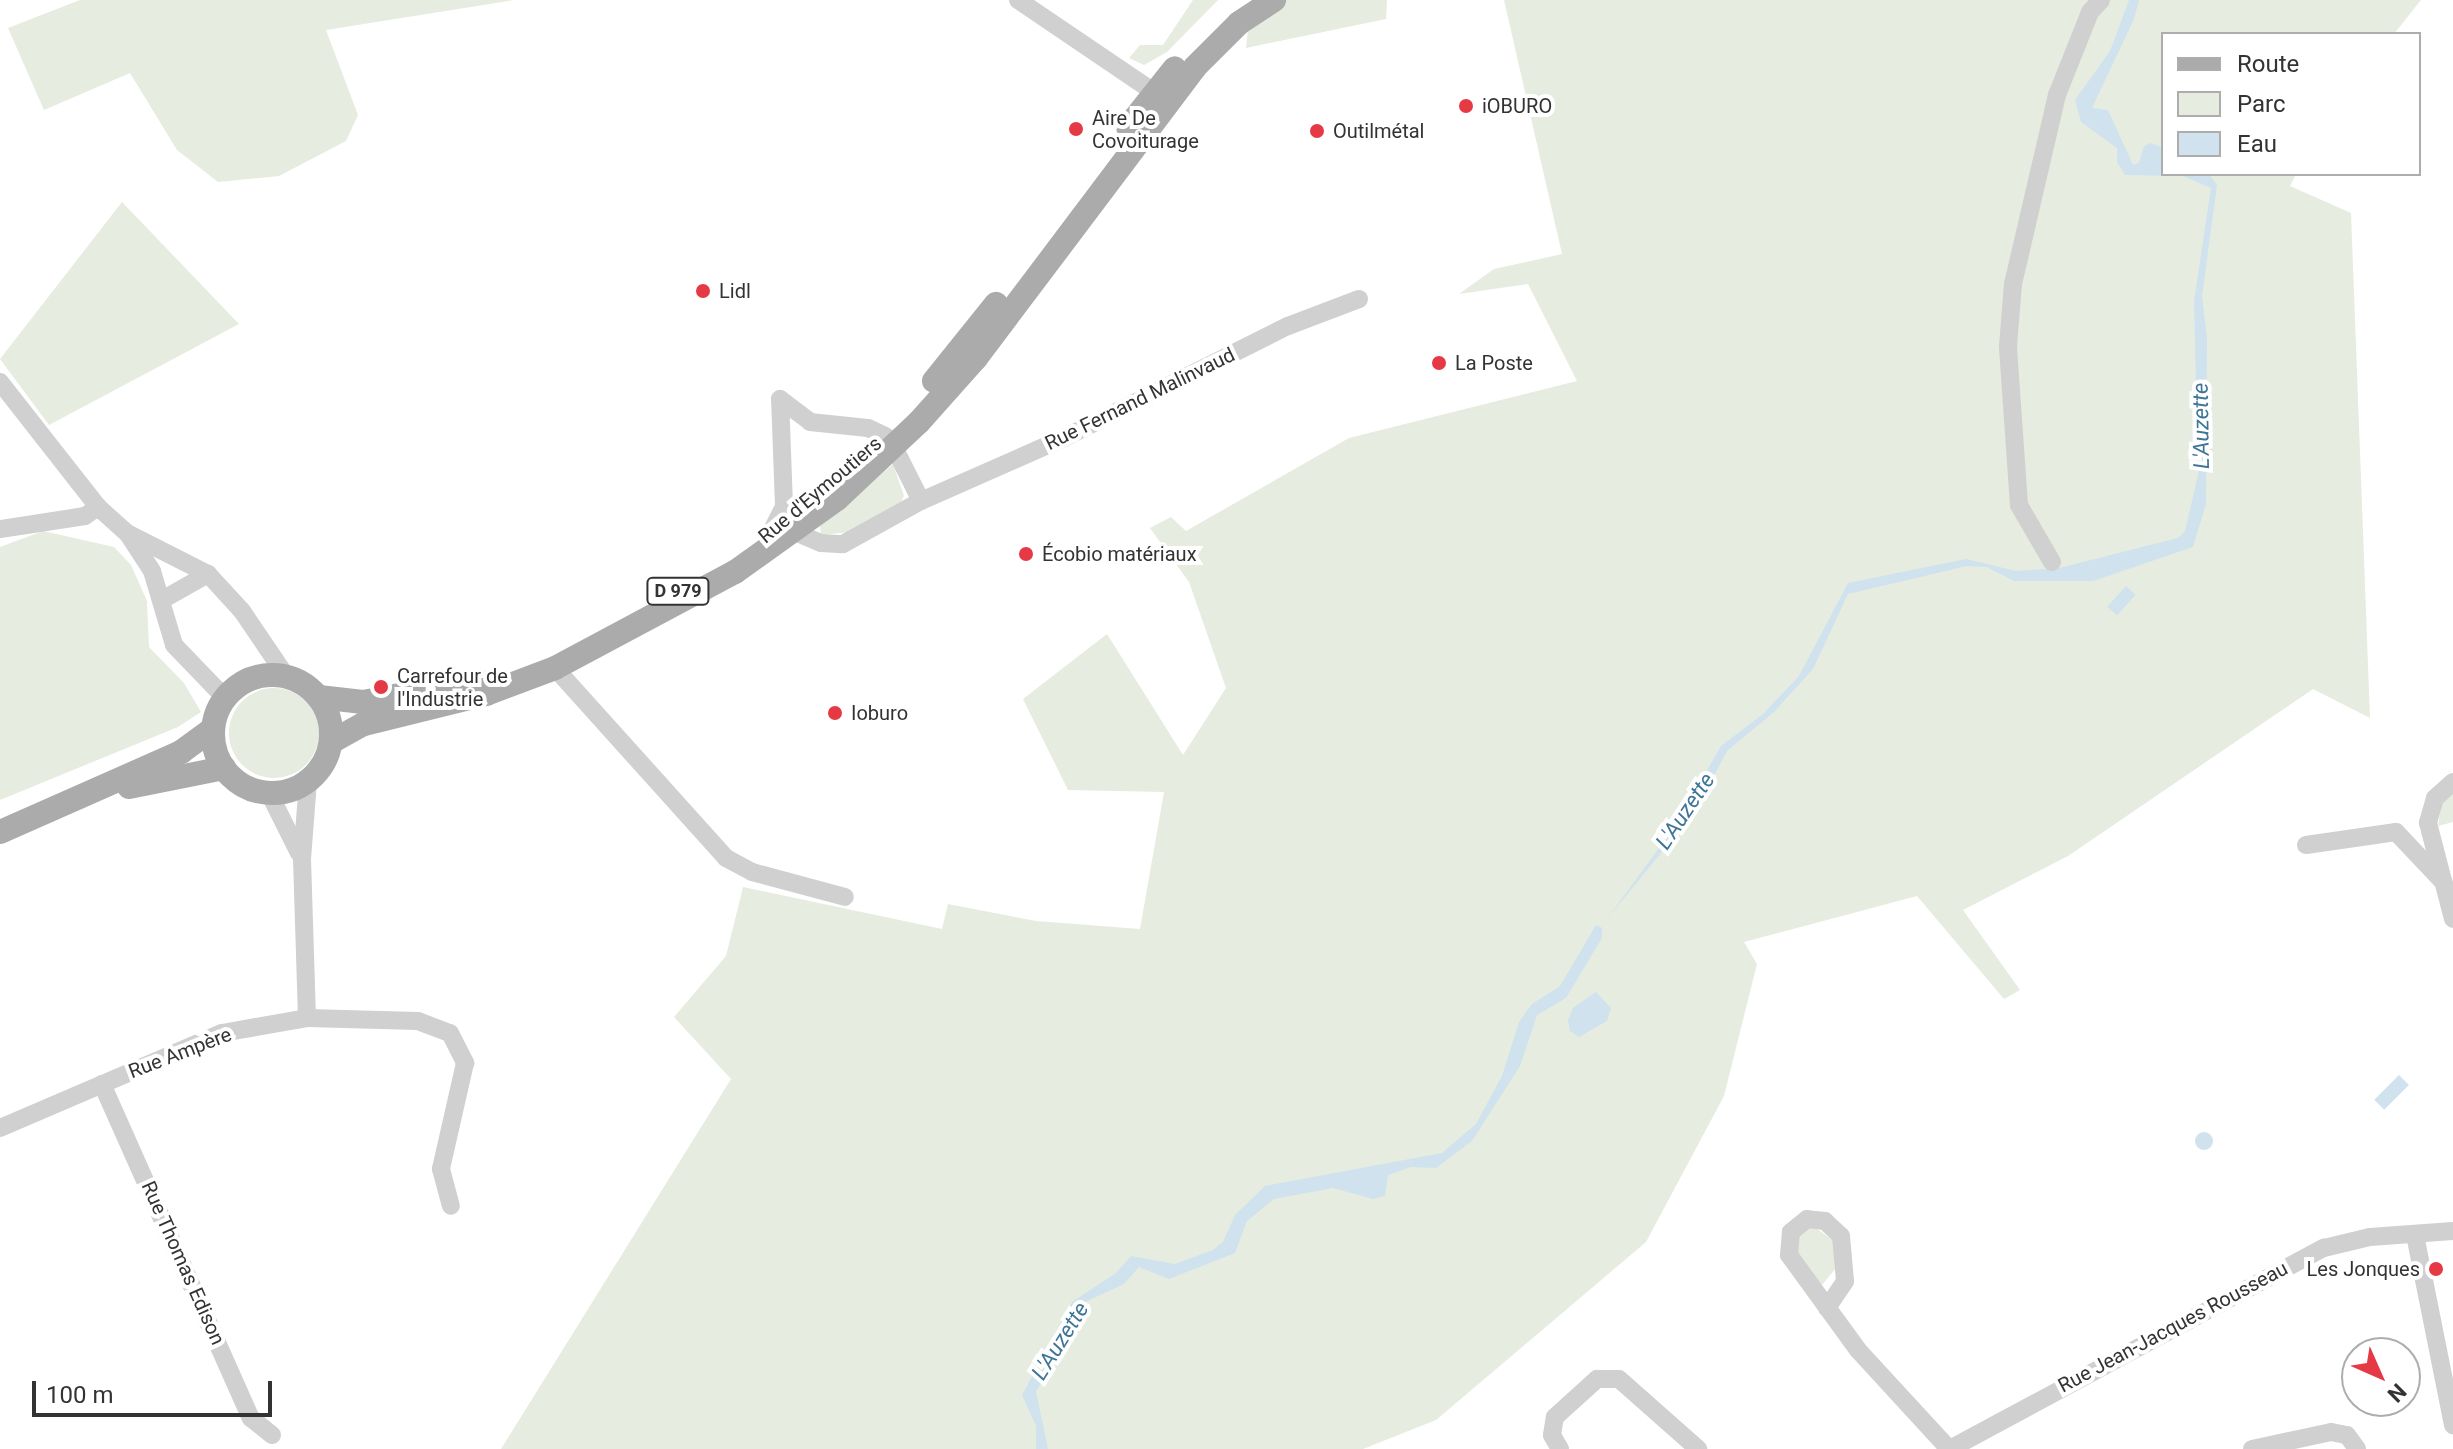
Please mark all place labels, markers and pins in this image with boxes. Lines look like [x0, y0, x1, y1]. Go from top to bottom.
place label: iOBURO [1482, 94, 1552, 118]
marker: iOBURO [1457, 97, 1475, 115]
place label: Aire De Covoiturage [1092, 106, 1199, 153]
place label: Outilmétal [1333, 119, 1424, 143]
marker: Aire De Covoiturage [1067, 120, 1085, 138]
marker: Outilmétal [1308, 122, 1326, 140]
place label: Lidl [719, 279, 751, 303]
marker: Lidl [694, 282, 712, 300]
place label: La Poste [1455, 351, 1533, 375]
marker: La Poste [1430, 354, 1448, 372]
place label: Écobio matériaux [1042, 542, 1197, 566]
marker: Écobio matériaux [1017, 545, 1035, 563]
place label: Carrefour de l'Industrie [397, 664, 508, 711]
marker: Carrefour de l'Industrie [372, 678, 390, 696]
place label: Ioburo [851, 701, 908, 725]
marker: Ioburo [826, 704, 844, 722]
place label: Les Jonques [2307, 1257, 2420, 1281]
marker: Les Jonques [2427, 1260, 2445, 1278]

